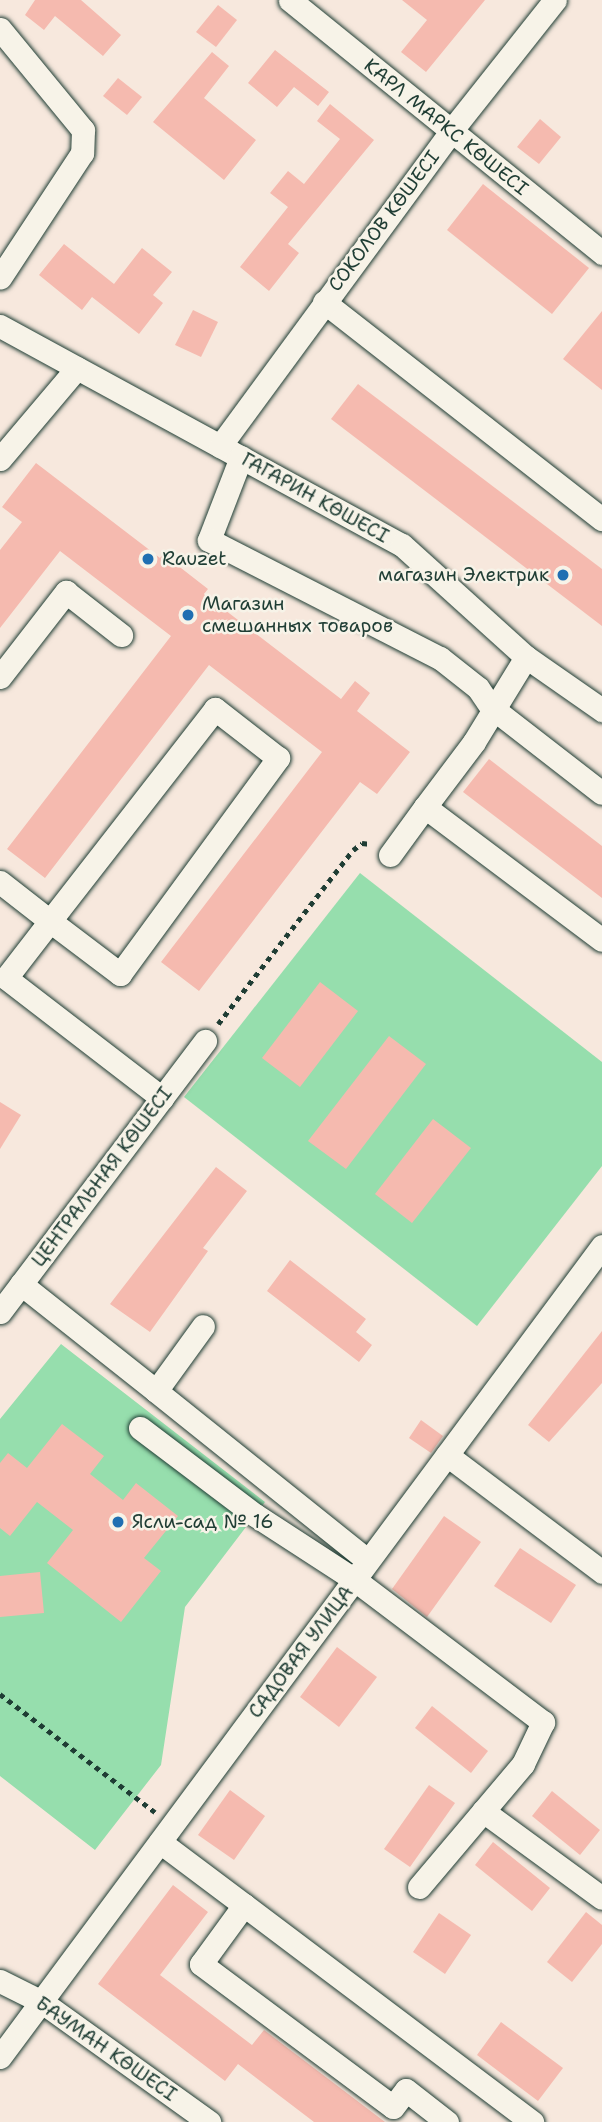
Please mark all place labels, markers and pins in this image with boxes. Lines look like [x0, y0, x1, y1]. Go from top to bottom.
place label: Rauzet [162, 548, 227, 570]
marker: Rauzet [140, 551, 156, 567]
place label: магазин Электрик [378, 564, 549, 586]
marker: магазин Электрик [555, 567, 571, 583]
place label: Магазин смешанных товаров [202, 593, 393, 637]
marker: Магазин смешанных товаров [180, 607, 196, 623]
place label: Ясли-сад № 16 [132, 1511, 273, 1533]
marker: Ясли-сад № 16 [110, 1514, 126, 1530]

